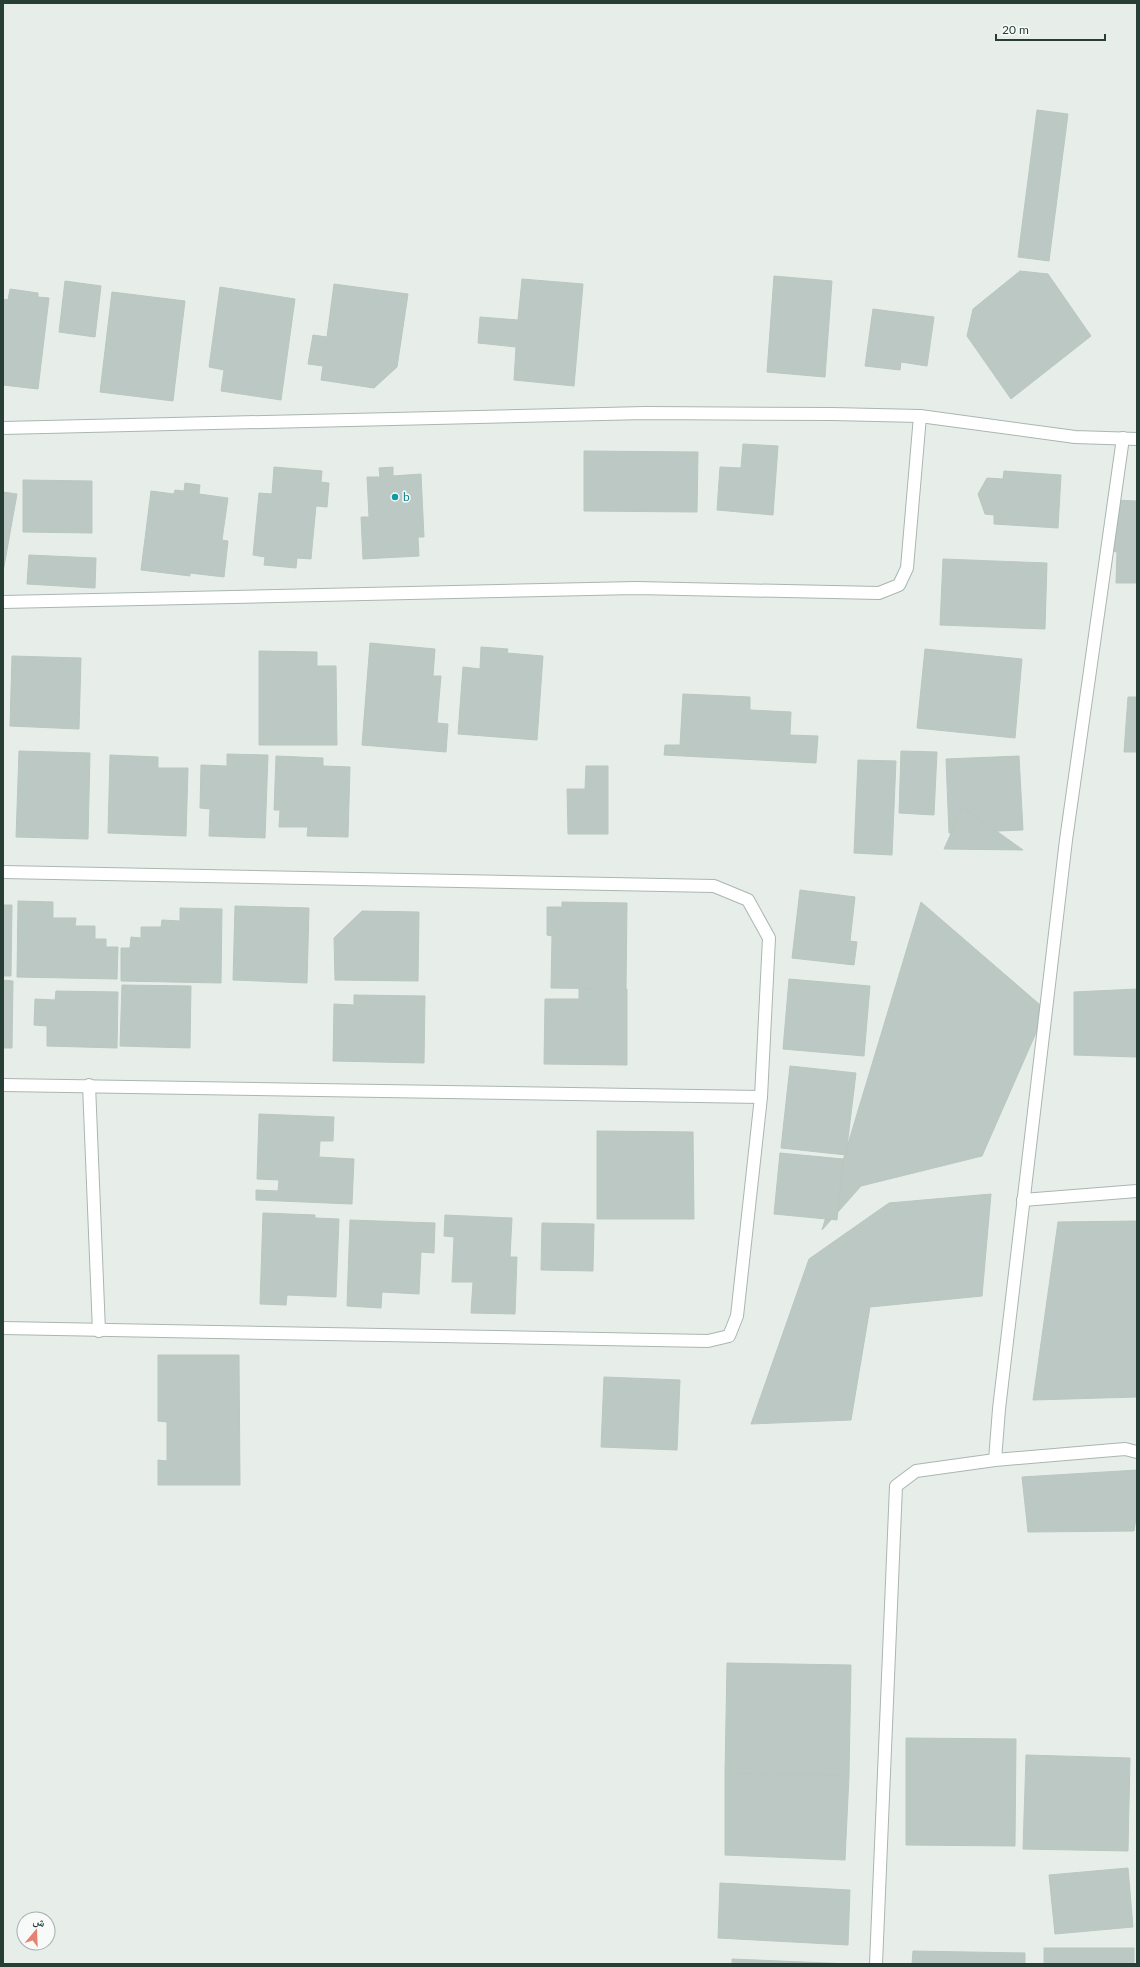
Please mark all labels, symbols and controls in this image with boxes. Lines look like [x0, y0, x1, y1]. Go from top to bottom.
scale bar [996, 16, 1105, 42]
text: 20 m [1002, 22, 1029, 37]
place label: b [403, 489, 410, 504]
marker: b [390, 492, 400, 502]
north arrow [16, 1911, 56, 1951]
text: ش [31, 1913, 47, 1931]

